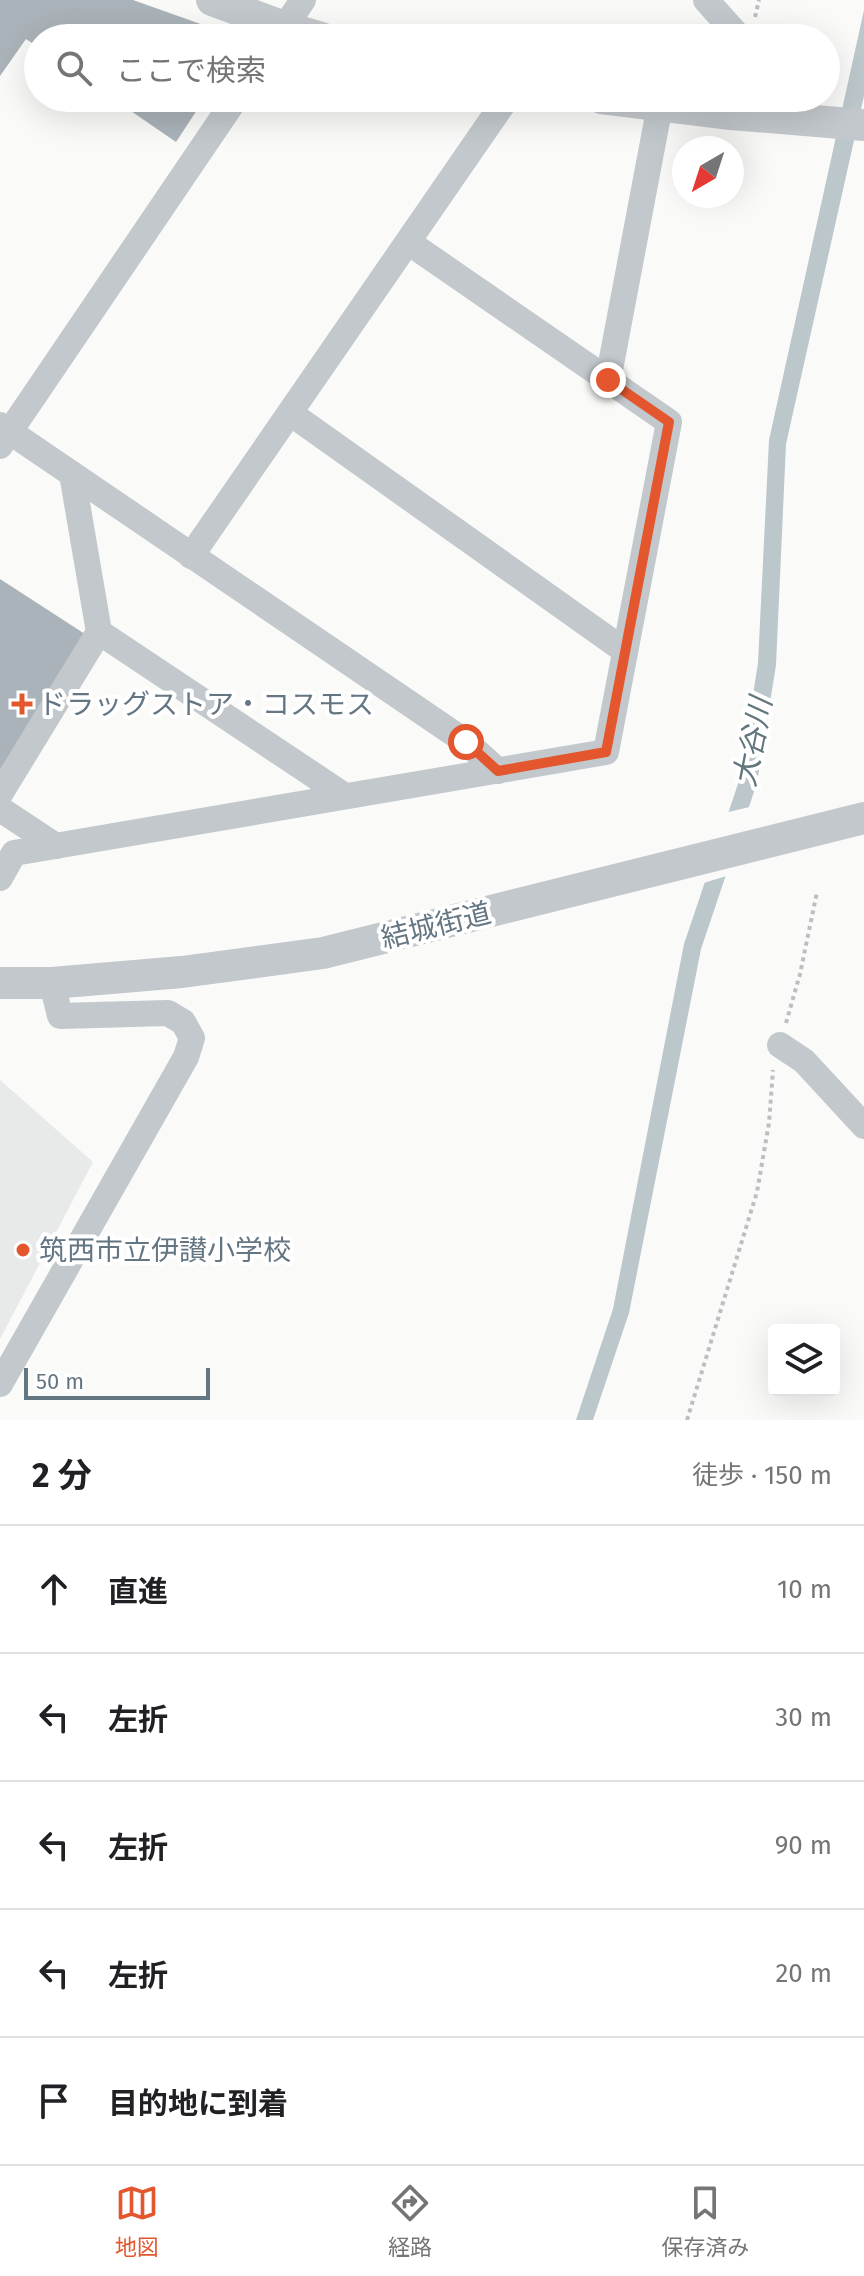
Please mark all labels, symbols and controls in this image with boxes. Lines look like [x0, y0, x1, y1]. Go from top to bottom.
search box [24, 24, 840, 112]
icon: search [52, 46, 96, 90]
text: ここで検索 [116, 53, 266, 89]
north arrow [672, 136, 744, 208]
route end [590, 362, 626, 398]
place label: ドラッグストア・コスモス [38, 688, 374, 721]
water label: 大谷川 [727, 691, 780, 790]
marker: ドラッグストア・コスモス [13, 695, 31, 713]
route start [448, 724, 484, 760]
street label: 結城街道 [378, 896, 494, 955]
place label: 筑西市立伊讃小学校 [39, 1234, 291, 1267]
marker: 筑西市立伊讃小学校 [14, 1241, 32, 1259]
map controls [768, 1324, 840, 1396]
button: layers [768, 1324, 840, 1396]
scale bar [24, 1364, 210, 1400]
text: 50 m [36, 1368, 84, 1395]
text: 2 分 [32, 1455, 92, 1496]
text: 徒歩 · 150 m [692, 1460, 832, 1491]
icon: ahead [32, 1567, 76, 1611]
text: 直進 [108, 1574, 168, 1610]
text: 10 m [777, 1574, 832, 1605]
icon: left [32, 1695, 76, 1739]
text: 左折 [108, 1702, 168, 1738]
text: 30 m [775, 1702, 832, 1733]
icon: left [32, 1823, 76, 1867]
text: 左折 [108, 1830, 168, 1866]
text: 90 m [775, 1830, 832, 1861]
icon: left [32, 1951, 76, 1995]
text: 左折 [108, 1958, 168, 1994]
text: 20 m [775, 1958, 832, 1989]
icon: arrive [32, 2079, 76, 2123]
text: 目的地に到着 [108, 2086, 288, 2122]
tab: 地図 [115, 2181, 159, 2261]
tab: 経路 [388, 2181, 432, 2261]
tab: 保存済み [661, 2181, 749, 2261]

